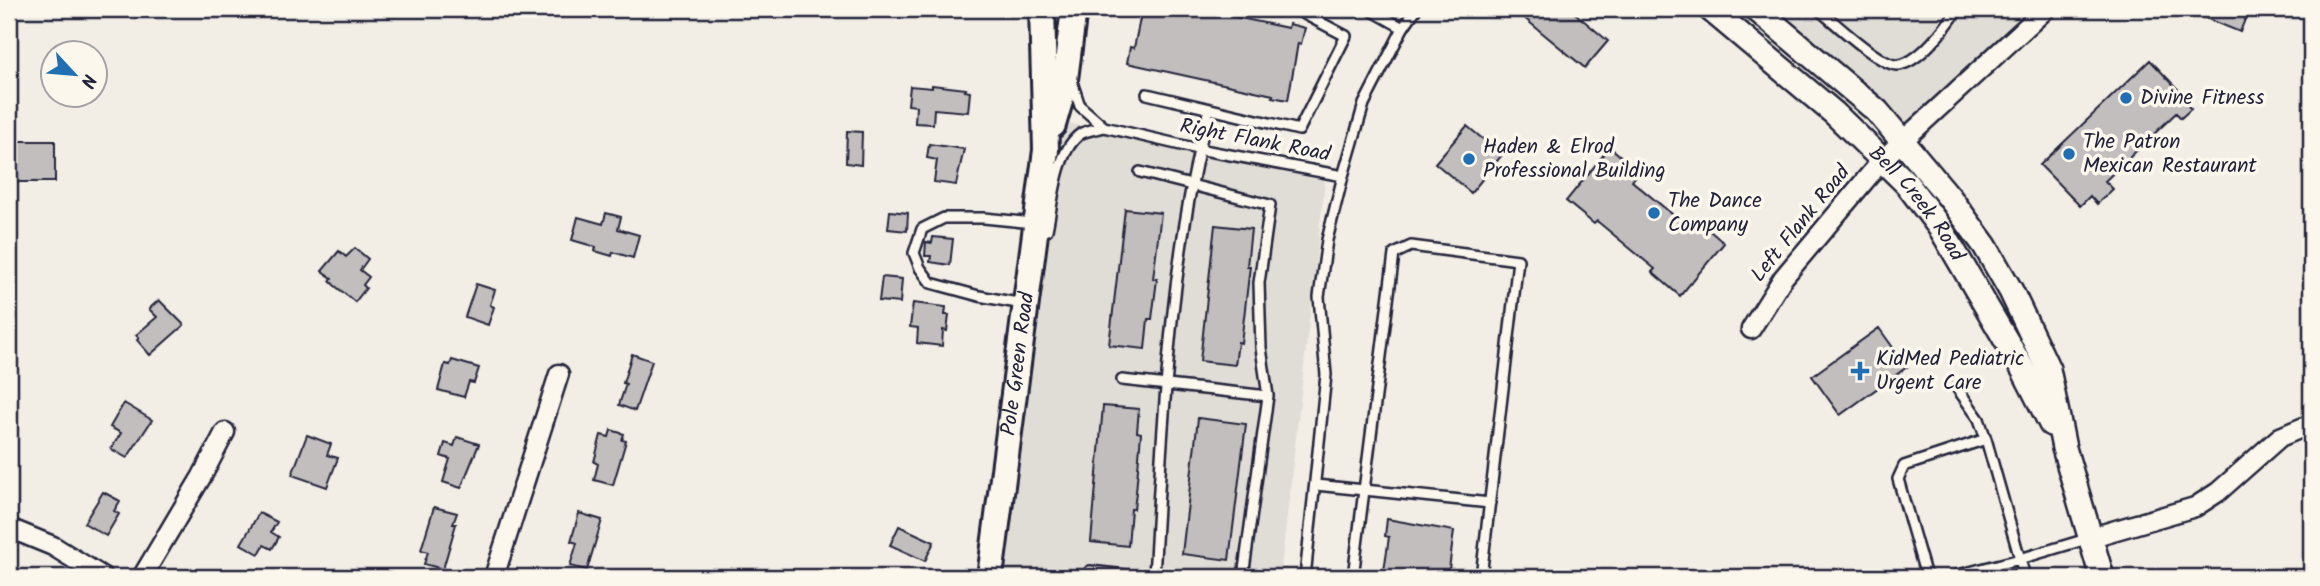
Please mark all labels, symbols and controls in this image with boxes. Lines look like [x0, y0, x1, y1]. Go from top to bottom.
north arrow [38, 38, 108, 108]
text: N [71, 69, 104, 93]
place label: Divine Fitness [2140, 82, 2264, 115]
marker: Divine Fitness [2118, 90, 2134, 106]
street label: Right Flank Road [1177, 110, 1334, 172]
place label: The Patron Mexican Restaurant [2083, 126, 2258, 183]
place label: Haden & Elrod Professional Building [1483, 131, 1666, 188]
street label: Bell Creek Road [1860, 138, 1973, 268]
marker: The Patron Mexican Restaurant [2061, 146, 2077, 162]
marker: Haden & Elrod Professional Building [1461, 151, 1477, 167]
street label: Left Flank Road [1743, 158, 1859, 290]
place label: The Dance Company [1668, 185, 1762, 242]
marker: The Dance Company [1646, 205, 1662, 221]
street label: Pole Green Road [992, 290, 1044, 438]
place label: KidMed Pediatric Urgent Care [1876, 343, 2024, 400]
marker: KidMed Pediatric Urgent Care [1850, 361, 1870, 381]

